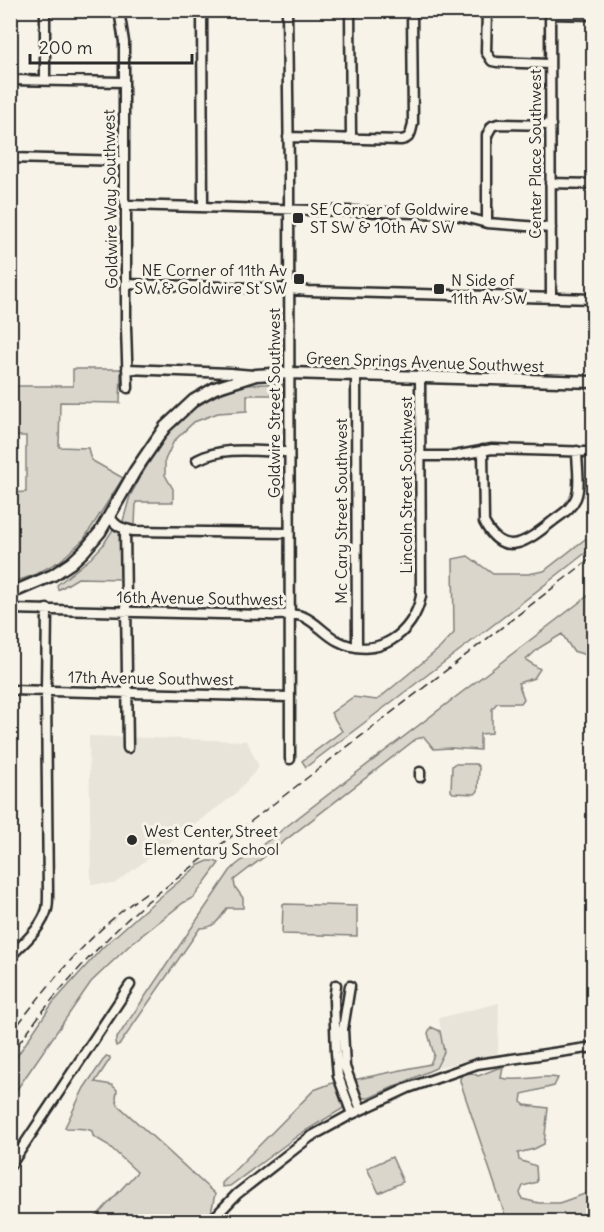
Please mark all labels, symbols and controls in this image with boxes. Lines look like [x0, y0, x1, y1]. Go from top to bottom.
scale bar [30, 27, 192, 65]
text: 200 m [39, 36, 93, 59]
street label: Center Place Southwest [525, 68, 545, 239]
street label: Goldwire Way Southwest [98, 108, 122, 289]
place label: SE Corner of Goldwire ST SW & 10th Av SW [310, 199, 469, 237]
marker: SE Corner of Goldwire ST SW & 10th Av SW [291, 211, 305, 225]
place label: NE Corner of 11th Av SW & Goldwire St SW [134, 260, 287, 298]
place label: N Side of 11th Av SW [451, 270, 528, 308]
marker: NE Corner of 11th Av SW & Goldwire St SW [292, 272, 306, 286]
marker: N Side of 11th Av SW [432, 282, 446, 296]
street label: Goldwire Street Southwest [264, 307, 284, 498]
street label: Green Springs Avenue Southwest [306, 348, 545, 376]
street label: Lincoln Street Southwest [396, 396, 416, 574]
street label: Mc Cary Street Southwest [331, 417, 351, 604]
street label: 16th Avenue Southwest [116, 587, 284, 609]
street label: 17th Avenue Southwest [68, 667, 235, 689]
place label: West Center Street Elementary School [144, 821, 279, 859]
marker: West Center Street Elementary School [125, 833, 139, 847]

